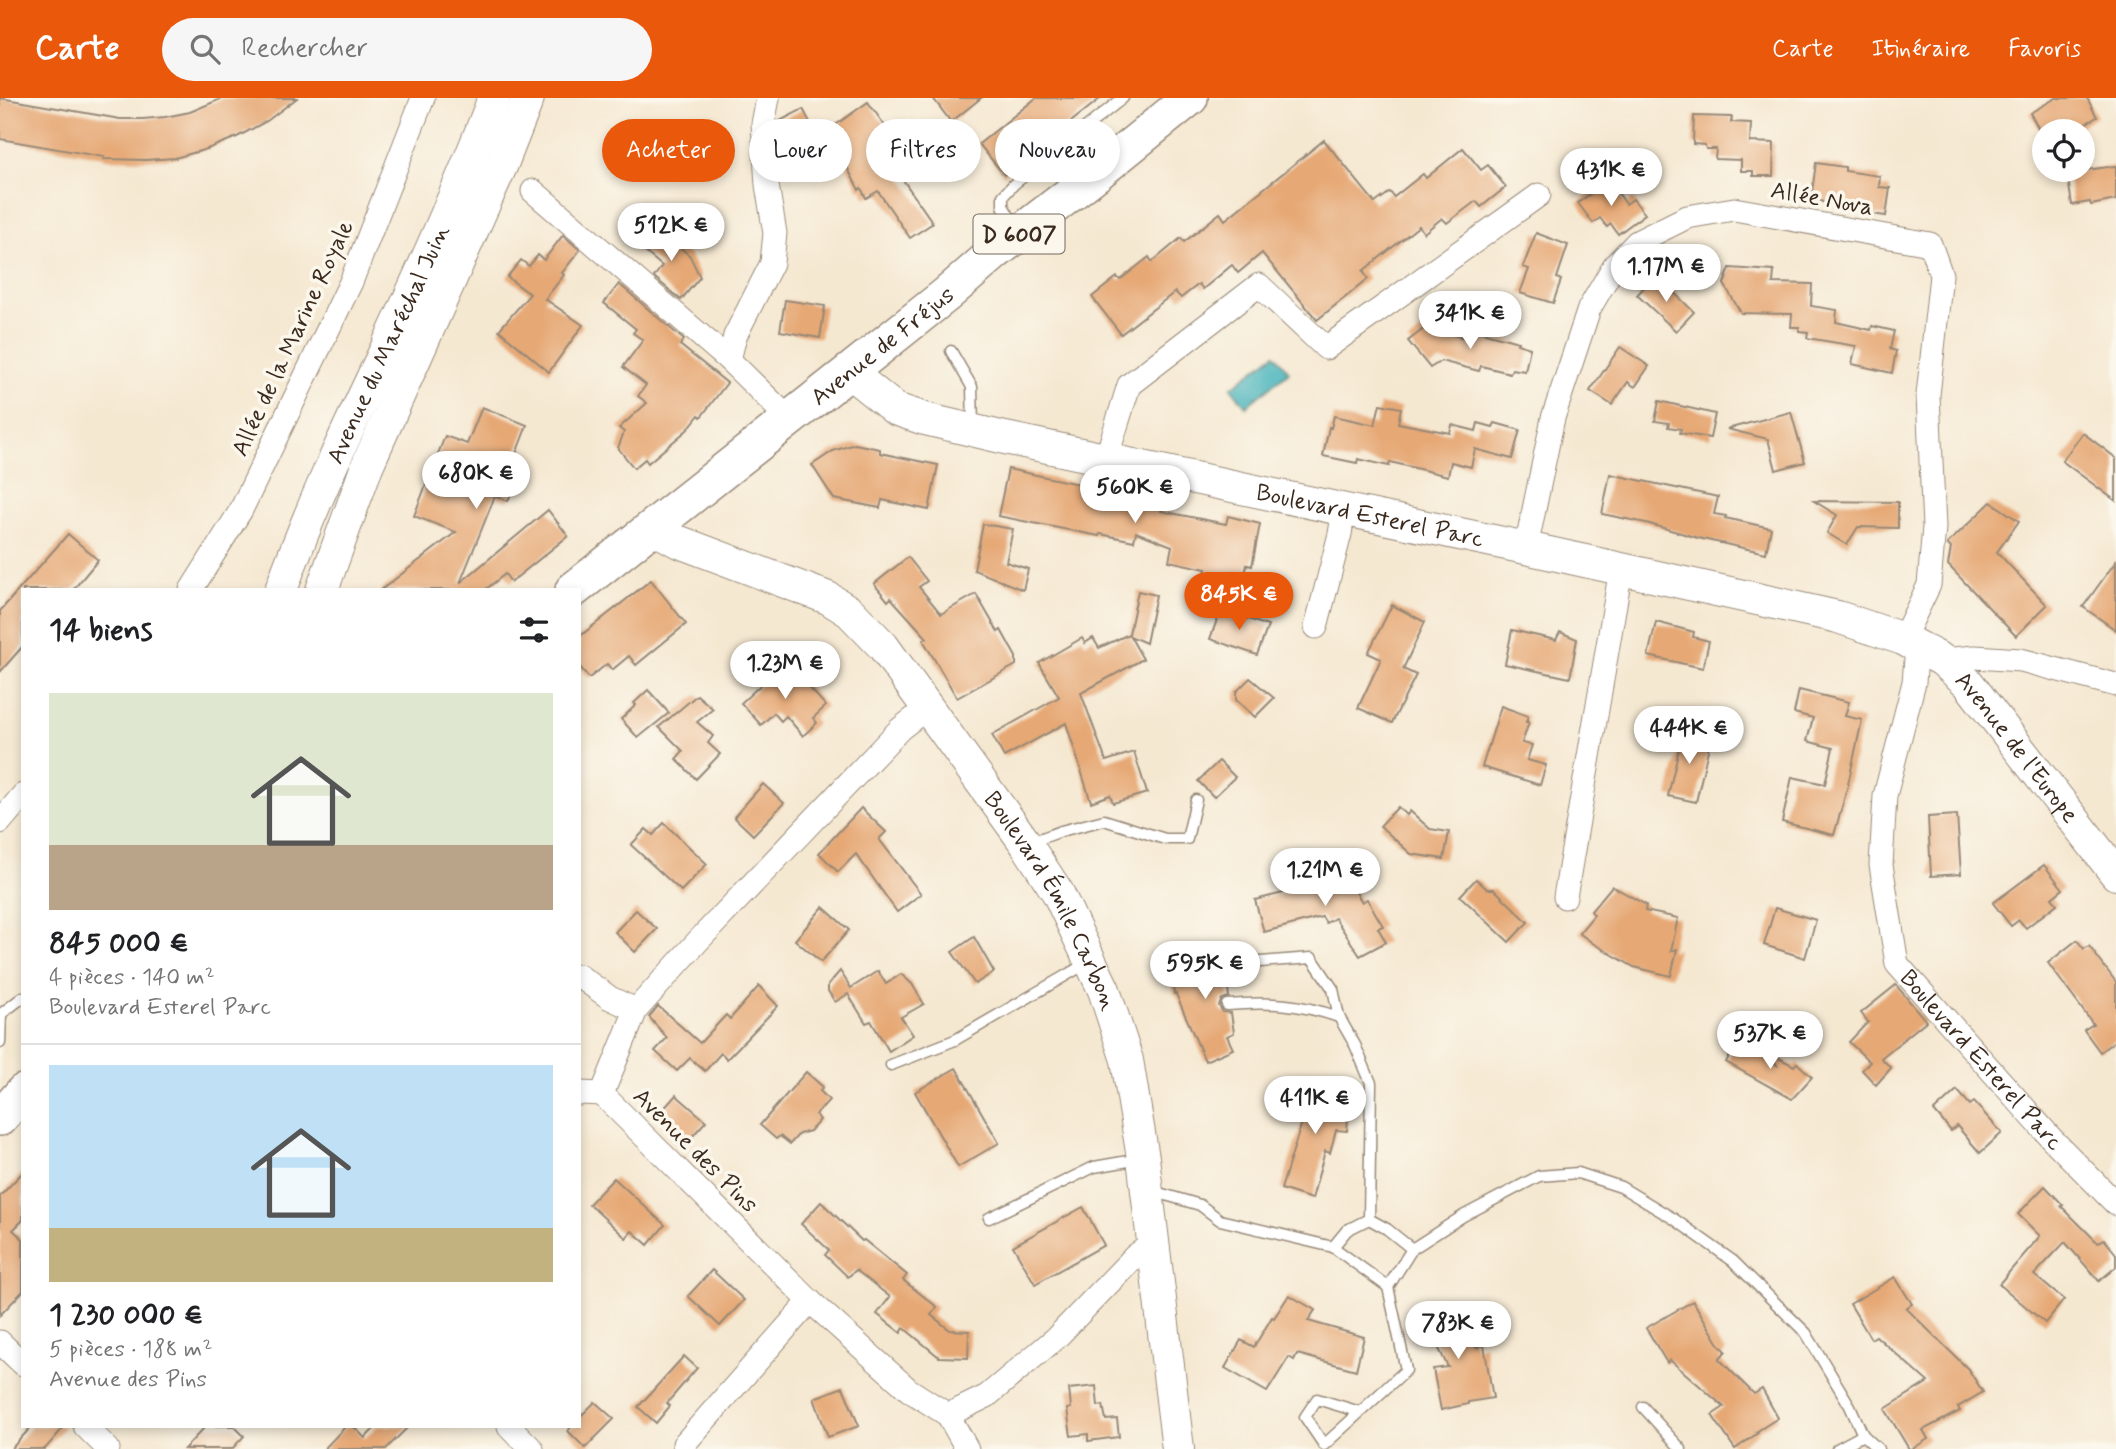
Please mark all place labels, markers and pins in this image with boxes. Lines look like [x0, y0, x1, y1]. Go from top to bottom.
pin: 431K € [1554, 148, 1668, 208]
pin: 512K € [614, 204, 728, 263]
pin: 1.17M € [1601, 244, 1731, 304]
pin: 341K € [1413, 292, 1527, 351]
pin: 680K € [419, 452, 533, 511]
pin: 560K € [1078, 466, 1192, 525]
pin: 845K € [1182, 573, 1296, 632]
pin: 1.23M € [720, 642, 850, 701]
pin: 444K € [1632, 706, 1746, 766]
pin: 1.21M € [1260, 848, 1390, 908]
pin: 595K € [1148, 942, 1262, 1001]
pin: 537K € [1713, 1012, 1827, 1071]
pin: 411K € [1258, 1076, 1372, 1136]
pin: 783K € [1401, 1302, 1515, 1361]

